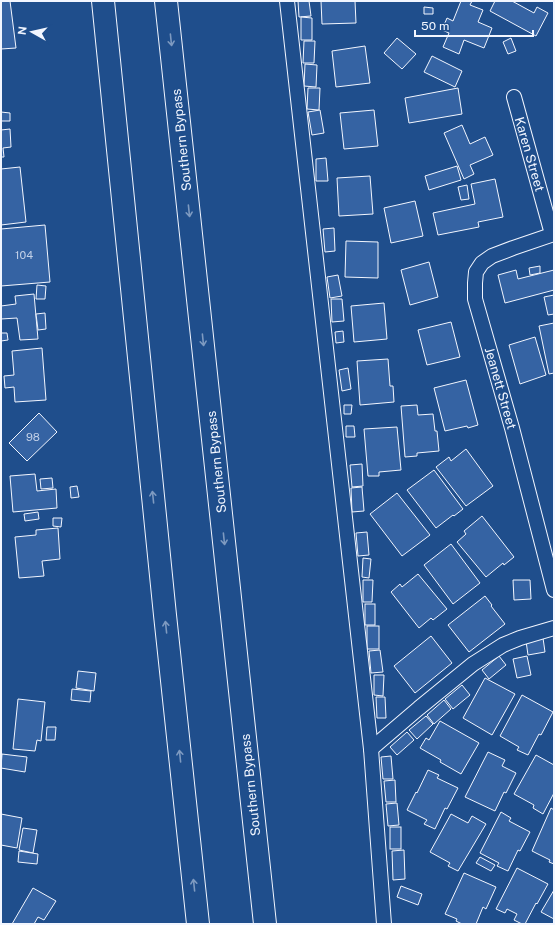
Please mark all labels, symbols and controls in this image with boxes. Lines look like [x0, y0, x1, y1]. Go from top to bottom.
north arrow [12, 12, 52, 52]
scale bar [415, 12, 533, 38]
text: 50 m [421, 19, 449, 33]
text: N [16, 26, 29, 36]
one-way arrow [167, 33, 174, 46]
street label: Southern Bypass [169, 88, 194, 192]
street label: Karen Street [512, 115, 547, 193]
one-way arrow [185, 204, 193, 217]
house number: 104 [15, 249, 33, 261]
one-way arrow [199, 333, 206, 346]
street label: Jeanett Street [482, 345, 519, 431]
street label: Southern Bypass [204, 410, 229, 514]
house number: 98 [26, 431, 40, 443]
one-way arrow [149, 491, 157, 504]
one-way arrow [220, 532, 228, 545]
one-way arrow [162, 621, 170, 634]
street label: Southern Bypass [238, 733, 263, 837]
one-way arrow [176, 750, 184, 763]
one-way arrow [190, 879, 197, 892]

